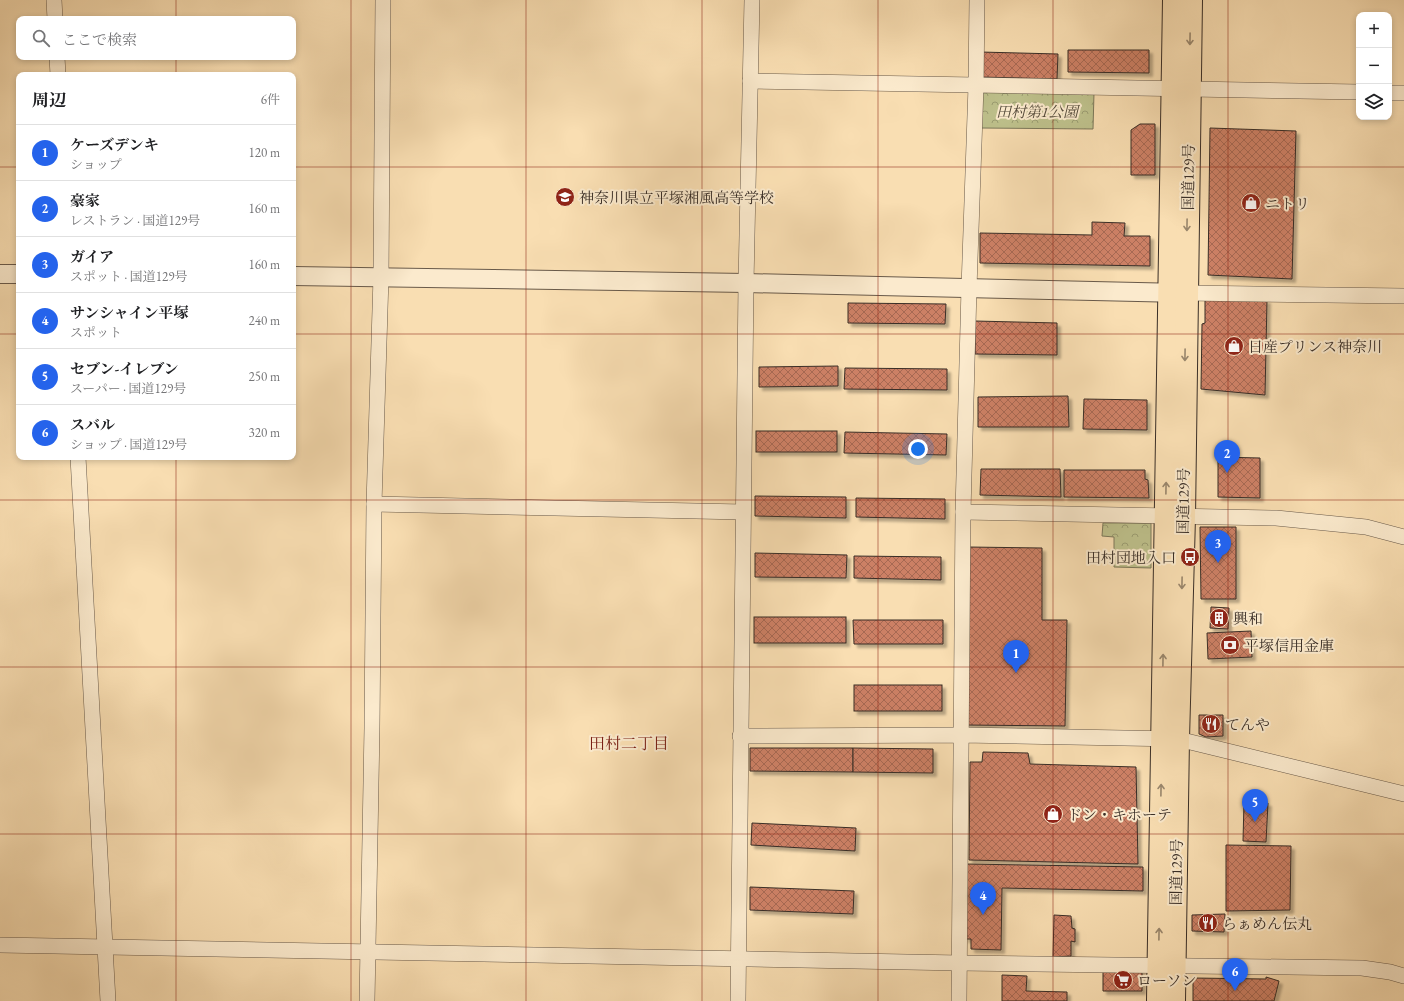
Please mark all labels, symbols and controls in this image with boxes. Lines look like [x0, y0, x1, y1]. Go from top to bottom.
map controls [1356, 12, 1392, 120]
button: + [1356, 12, 1392, 48]
search box [16, 16, 296, 60]
icon: search [30, 27, 52, 49]
text: ここで検索 [62, 30, 137, 49]
one-way arrow [1186, 32, 1194, 45]
button: − [1356, 48, 1392, 84]
button: layers [1356, 84, 1392, 120]
text: 周辺 [32, 89, 66, 111]
text: 6件 [261, 91, 280, 108]
park label: 田村第1公園 [996, 102, 1081, 121]
text: ケーズデンキ [70, 135, 159, 154]
text: 1 [42, 144, 48, 161]
text: 120 m [249, 144, 280, 161]
street label: 国道129号 [1178, 144, 1198, 210]
text: ショップ [70, 156, 122, 173]
school or university icon: 神奈川県立平塚湘風高等学校 [554, 186, 576, 208]
place label: 神奈川県立平塚湘風高等学校 [579, 188, 774, 207]
text: 豪家 [70, 191, 100, 210]
shop icon: ニトリ [1240, 192, 1262, 214]
place label: ニトリ [1265, 194, 1310, 213]
text: 2 [42, 200, 48, 217]
text: 160 m [249, 200, 280, 217]
text: レストラン · 国道129号 [70, 212, 200, 229]
one-way arrow [1183, 218, 1191, 231]
text: ガイア [70, 247, 114, 266]
text: 3 [42, 256, 48, 273]
text: 160 m [249, 256, 280, 273]
text: スポット · 国道129号 [70, 268, 188, 285]
text: サンシャイン平塚 [70, 303, 189, 322]
text: 4 [42, 312, 48, 329]
text: 240 m [249, 312, 280, 329]
text: スポット [70, 324, 122, 341]
shop icon: 日産プリンス神奈川 [1223, 335, 1245, 357]
place label: 日産プリンス神奈川 [1248, 337, 1382, 356]
one-way arrow [1182, 348, 1189, 361]
text: セブン-イレブン [70, 359, 179, 378]
text: 5 [42, 368, 48, 385]
text: 250 m [249, 368, 280, 385]
text: スーパー · 国道129号 [70, 380, 186, 397]
text: スバル [70, 415, 115, 434]
text: 6 [42, 424, 48, 441]
text: 320 m [249, 424, 280, 441]
text: ショップ · 国道129号 [70, 436, 187, 453]
your location [908, 439, 928, 459]
pin: 2 [1214, 440, 1240, 473]
street label: 国道129号 [1173, 468, 1193, 534]
one-way arrow [1162, 482, 1170, 495]
pin: 3 [1205, 530, 1231, 563]
bus stop icon: 田村団地入口 [1179, 546, 1201, 568]
place label: 田村団地入口 [1086, 548, 1176, 567]
one-way arrow [1178, 576, 1185, 589]
building icon: 興和 [1208, 607, 1230, 629]
place label: 興和 [1233, 609, 1263, 628]
bank icon: 平塚信用金庫 [1219, 634, 1241, 656]
place label: 平塚信用金庫 [1244, 636, 1334, 655]
pin: 1 [1003, 640, 1029, 673]
one-way arrow [1159, 654, 1167, 667]
restaurant icon: てんや [1200, 713, 1222, 735]
place label: てんや [1225, 715, 1270, 734]
district label: 田村二丁目 [589, 733, 669, 754]
one-way arrow [1157, 784, 1165, 797]
pin: 5 [1242, 789, 1268, 822]
shop icon: ドン・キホーテ [1042, 803, 1064, 825]
place label: ドン・キホーテ [1067, 805, 1172, 824]
street label: 国道129号 [1166, 839, 1186, 905]
pin: 4 [970, 882, 996, 915]
restaurant icon: らぁめん伝丸 [1197, 912, 1219, 934]
place label: らぁめん伝丸 [1222, 914, 1312, 933]
one-way arrow [1155, 928, 1163, 941]
pin: 6 [1222, 958, 1248, 991]
supermarket icon: ローソン [1112, 969, 1134, 991]
place label: ローソン [1137, 971, 1196, 990]

